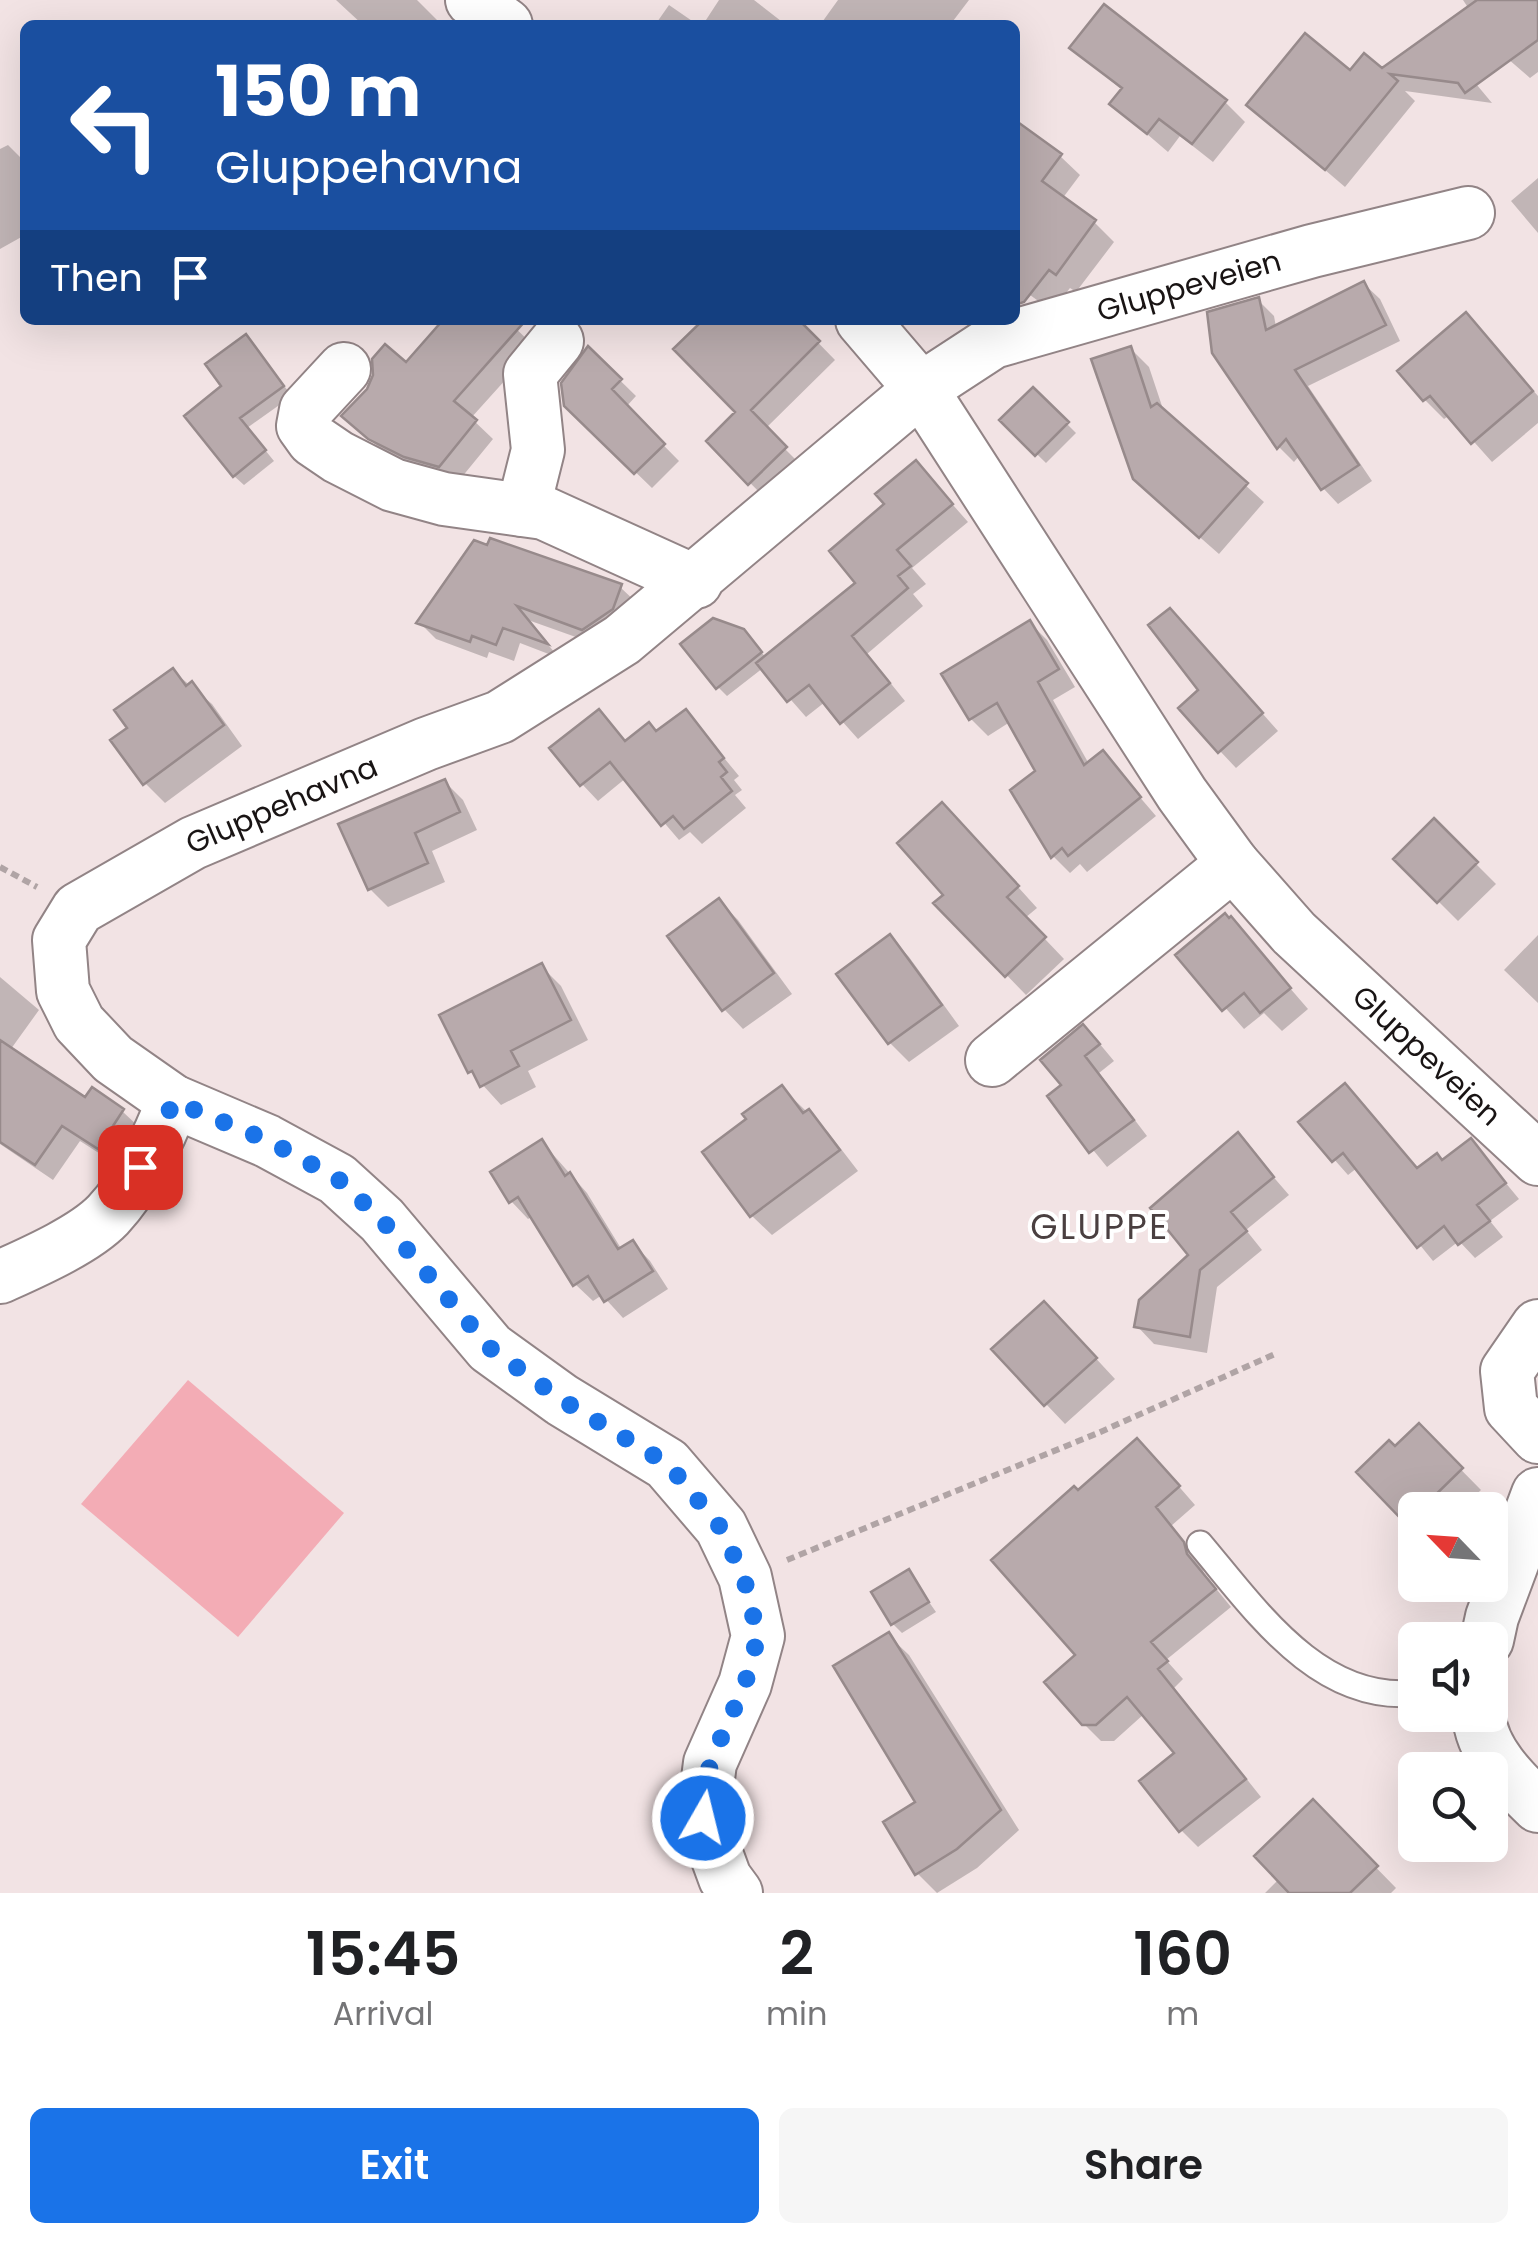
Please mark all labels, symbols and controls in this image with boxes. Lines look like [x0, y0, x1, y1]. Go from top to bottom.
text: 150 m [215, 42, 421, 141]
icon: left [50, 60, 180, 190]
text: Gluppehavna [215, 136, 522, 199]
street label: Gluppeveien [1092, 239, 1286, 332]
icon: arrive [163, 250, 218, 305]
text: Then [50, 251, 143, 304]
street label: Gluppehavna [179, 745, 384, 865]
street label: Gluppeveien [1343, 975, 1511, 1136]
pin [98, 1125, 183, 1210]
icon: arrive [113, 1140, 168, 1195]
district label: GLUPPE [1030, 1202, 1170, 1251]
north arrow [1398, 1492, 1508, 1602]
map controls [1398, 1492, 1508, 1862]
button: sound [1398, 1622, 1508, 1732]
button: search [1398, 1752, 1508, 1862]
position arrow [651, 1766, 755, 1870]
text: 15:45 [306, 1912, 460, 1996]
text: 2 [780, 1912, 814, 1996]
text: 160 [1133, 1912, 1232, 1996]
text: Arrival [333, 1991, 433, 2036]
text: min [766, 1991, 827, 2036]
text: m [1166, 1991, 1199, 2036]
button: Exit [30, 2108, 759, 2223]
button: Share [779, 2108, 1508, 2223]

